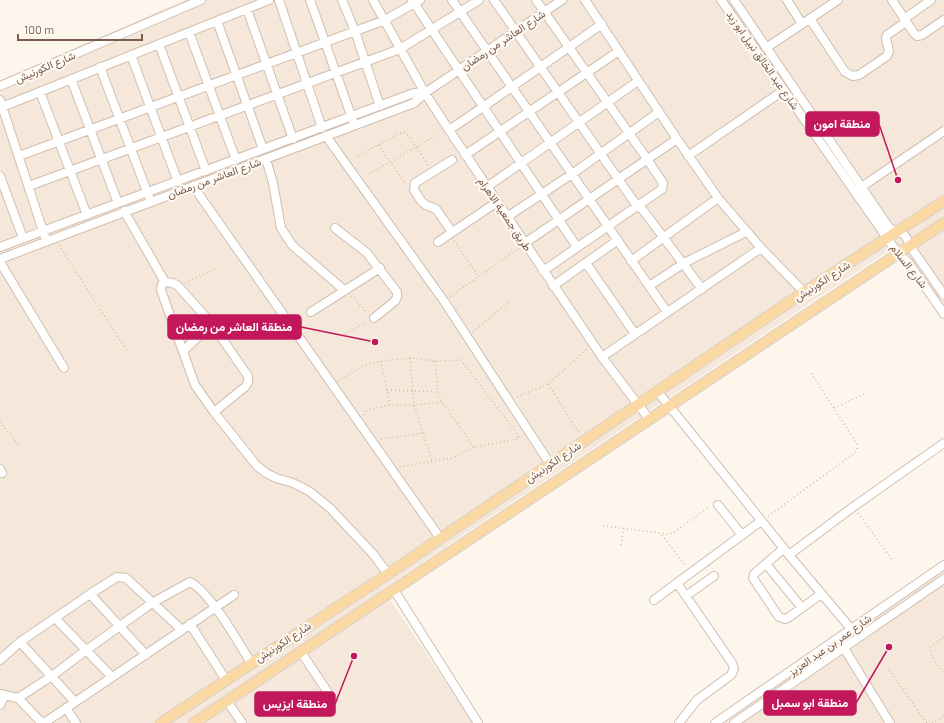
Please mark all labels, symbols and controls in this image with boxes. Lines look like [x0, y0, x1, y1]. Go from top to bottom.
street label: شارع العاشر من رمضان [458, 6, 549, 74]
street label: شارع عبد الخالق نبيل ابو زيد [723, 8, 803, 113]
scale bar [18, 16, 142, 42]
text: 100 m [24, 22, 54, 36]
street label: شارع الكورنيش [13, 48, 78, 87]
callout: منطقة امون [806, 112, 879, 136]
text: منطقة امون [814, 116, 871, 132]
street label: شارع العاشر من رمضان [165, 154, 263, 202]
street label: طريق جمعية الاهرام [474, 174, 535, 254]
street label: شارع السلام [887, 241, 931, 292]
street label: شارع الكورنيش [791, 257, 854, 305]
callout: منطقة العاشر من رمضان [168, 315, 301, 339]
text: منطقة العاشر من رمضان [176, 319, 293, 335]
street label: شارع الكورنيش [522, 438, 584, 487]
street label: شارع عمر بن عبد العزيز [785, 611, 875, 680]
street label: شارع الكورنيش [252, 618, 315, 666]
callout: منطقة ابو سمبل [764, 691, 856, 715]
callout: منطقة ايزيس [255, 692, 335, 716]
text: منطقة ابو سمبل [772, 695, 849, 711]
text: منطقة ايزيس [263, 696, 328, 712]

